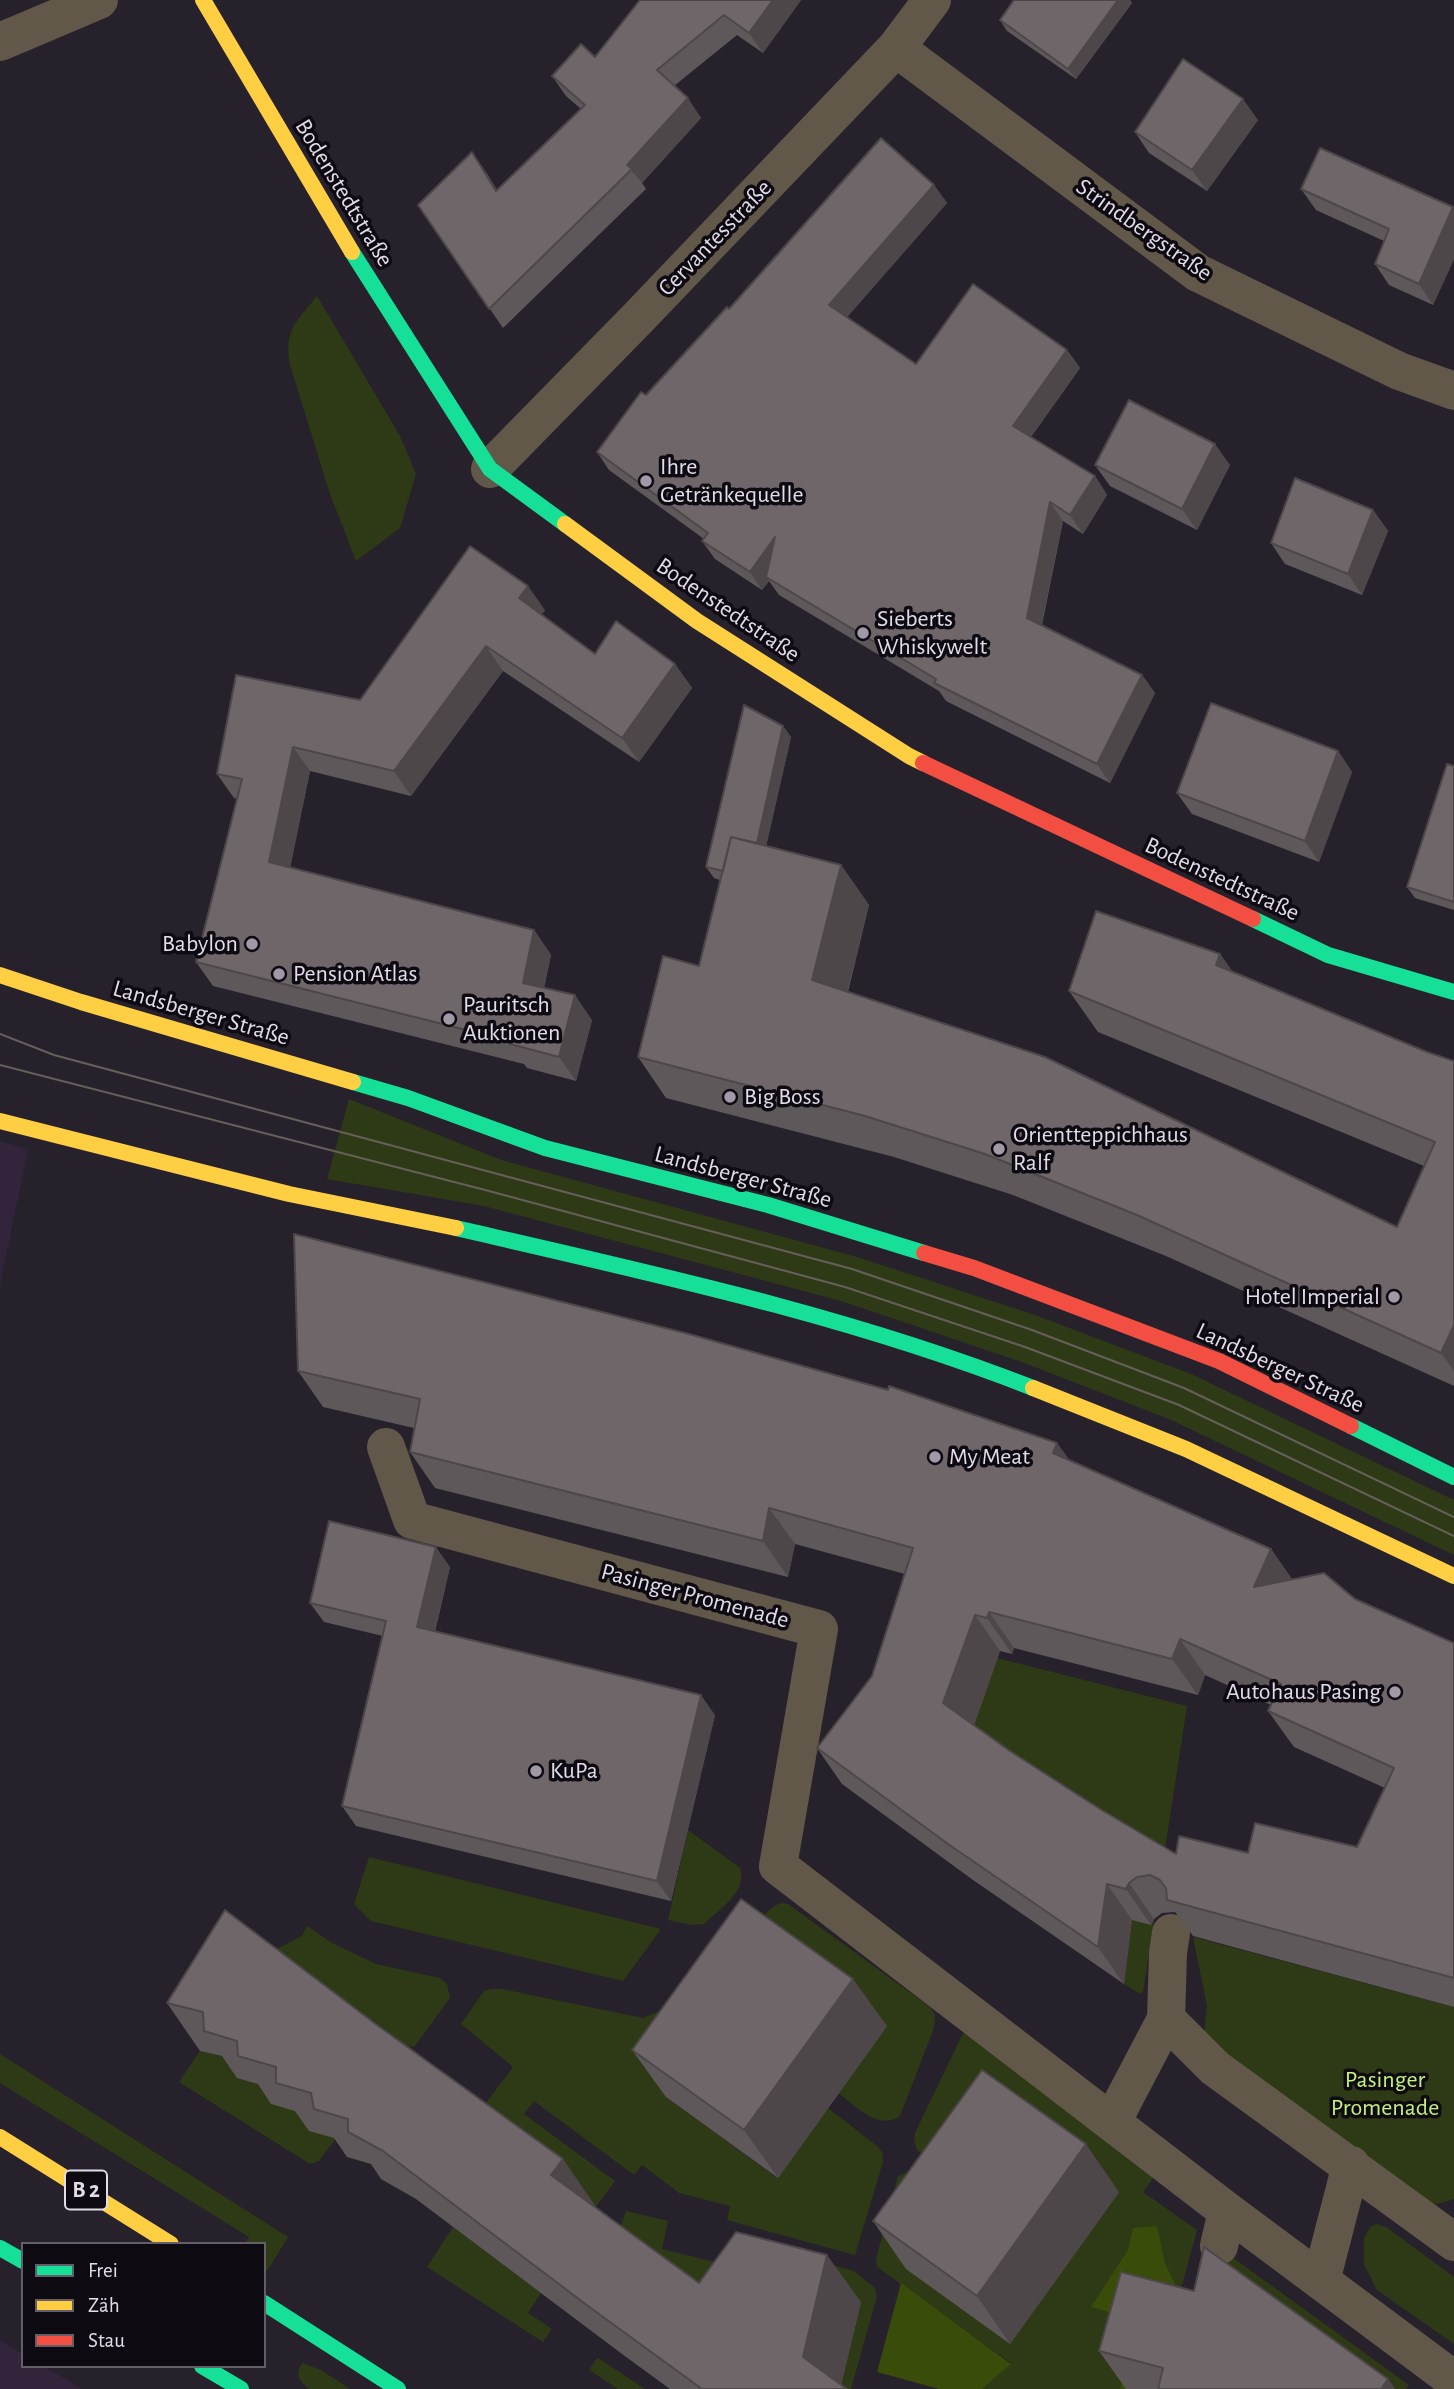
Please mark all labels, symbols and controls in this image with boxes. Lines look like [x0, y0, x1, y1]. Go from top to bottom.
street label: Bodenstedtstraße [289, 114, 399, 272]
street label: Strindbergstraße [1070, 172, 1218, 288]
street label: Cervantesstraße [652, 174, 778, 302]
place label: Ihre Getränkequelle [660, 453, 803, 509]
marker: Ihre Getränkequelle [638, 473, 654, 489]
street label: Bodenstedtstraße [651, 551, 805, 669]
place label: Sieberts Whiskywelt [877, 605, 987, 661]
marker: Sieberts Whiskywelt [855, 625, 871, 641]
street label: Bodenstedtstraße [1140, 831, 1304, 927]
place label: Babylon [162, 930, 238, 958]
marker: Babylon [244, 936, 260, 952]
place label: Pension Atlas [293, 960, 417, 988]
marker: Pension Atlas [271, 966, 287, 982]
street label: Landsberger Straße [110, 974, 292, 1052]
place label: Pauritsch Auktionen [463, 991, 560, 1047]
marker: Pauritsch Auktionen [441, 1011, 457, 1027]
place label: Big Boss [744, 1083, 821, 1111]
marker: Big Boss [722, 1089, 738, 1105]
place label: Orientteppichhaus Ralf [1013, 1121, 1188, 1177]
street label: Landsberger Straße [651, 1140, 835, 1214]
marker: Orientteppichhaus Ralf [991, 1141, 1007, 1157]
place label: Hotel Imperial [1245, 1283, 1380, 1311]
marker: Hotel Imperial [1386, 1289, 1402, 1305]
street label: Landsberger Straße [1191, 1316, 1369, 1420]
place label: My Meat [949, 1443, 1030, 1471]
marker: My Meat [927, 1449, 943, 1465]
street label: Pasinger Promenade [598, 1557, 792, 1635]
place label: Autohaus Pasing [1226, 1678, 1381, 1706]
marker: Autohaus Pasing [1387, 1684, 1403, 1700]
place label: KuPa [550, 1757, 598, 1785]
marker: KuPa [528, 1763, 544, 1779]
park label: Pasinger Promenade [1331, 2066, 1439, 2122]
road number: B 2 [65, 2170, 107, 2210]
legend [21, 2242, 266, 2368]
text: Frei [88, 2260, 118, 2281]
text: Zäh [88, 2295, 120, 2316]
text: Stau [88, 2330, 125, 2351]

